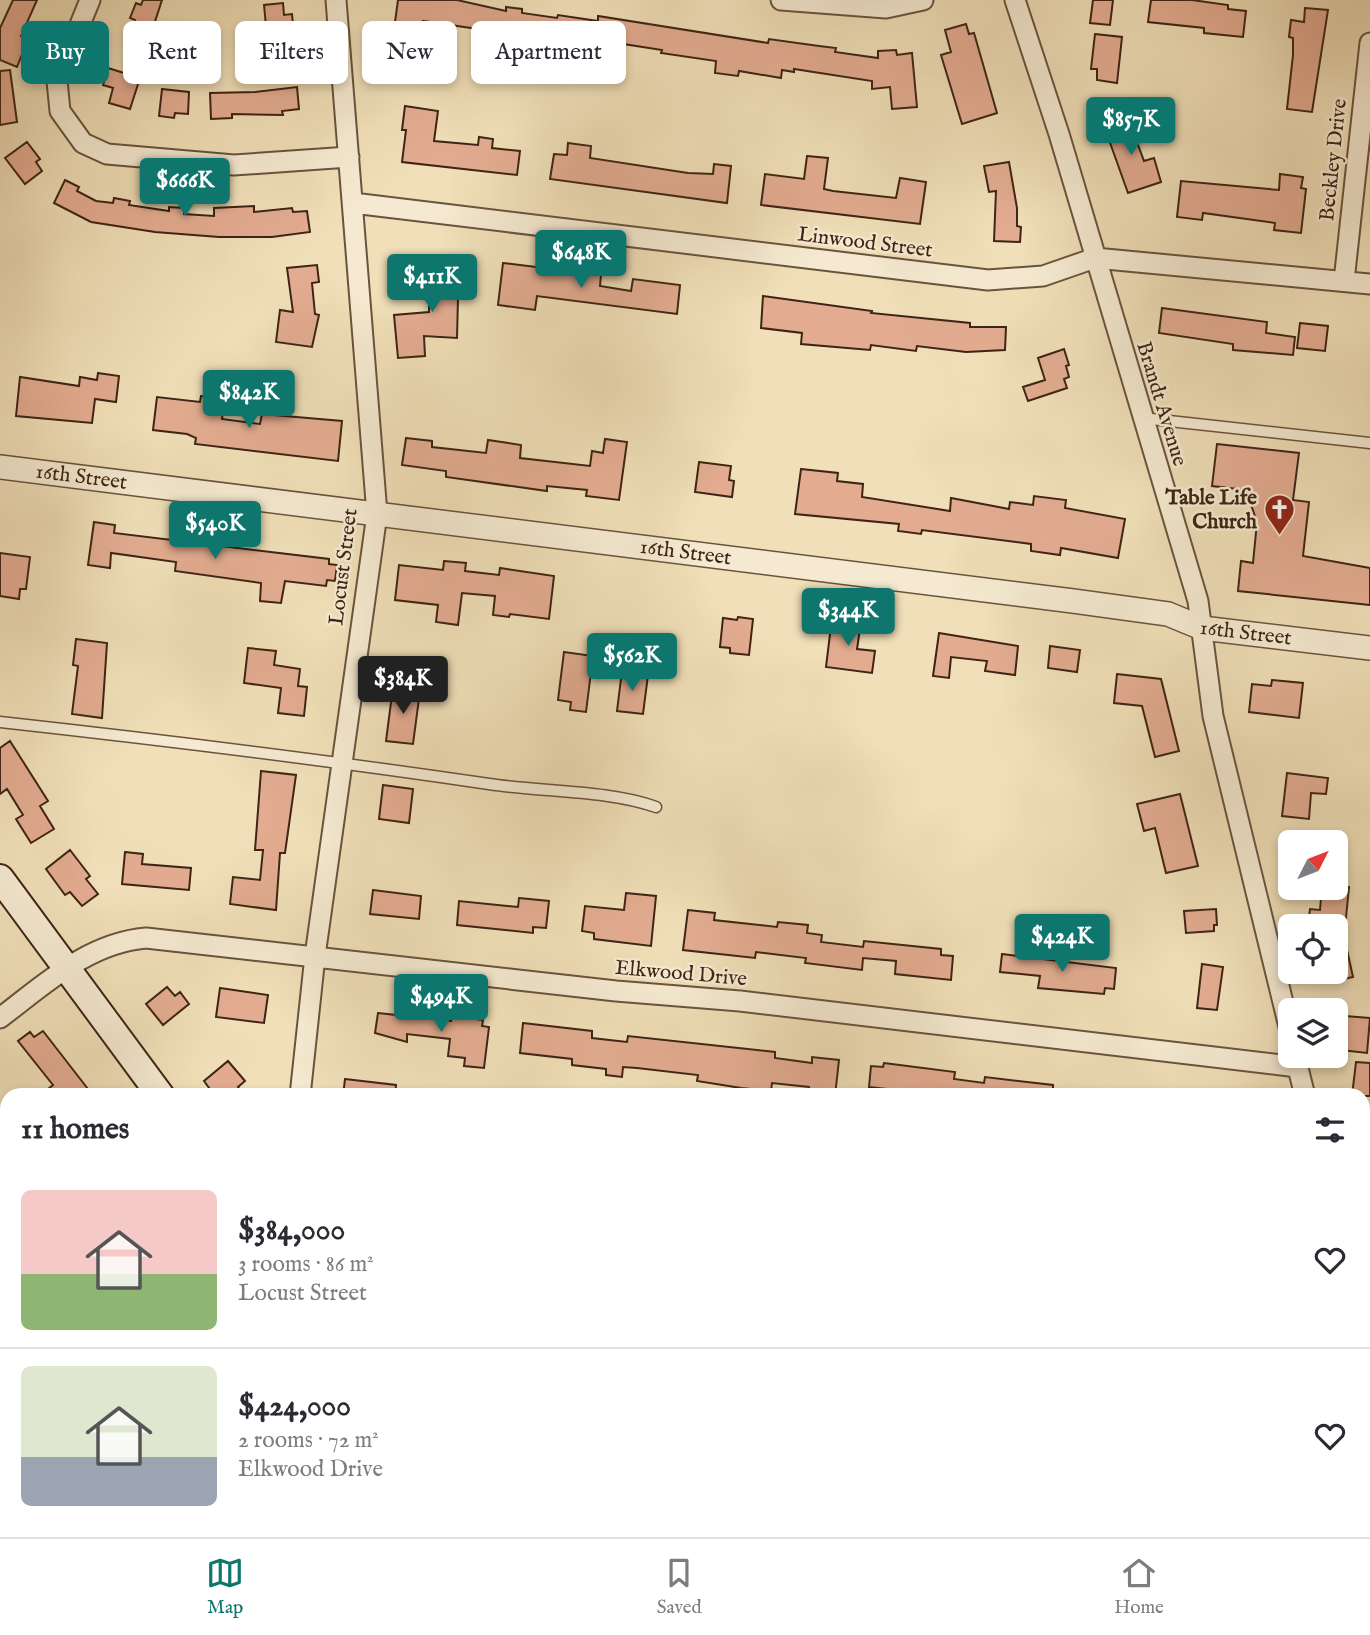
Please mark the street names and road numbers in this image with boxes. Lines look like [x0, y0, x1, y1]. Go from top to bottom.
street label: Beckley Drive [1314, 97, 1354, 223]
street label: Linwood Street [796, 221, 934, 265]
street label: Brandt Avenue [1129, 338, 1193, 470]
street label: 16th Street [34, 458, 129, 496]
street label: Locust Street [323, 507, 365, 627]
street label: 16th Street [638, 534, 733, 572]
street label: 16th Street [1198, 614, 1293, 652]
street label: Elkwood Drive [614, 955, 748, 993]

